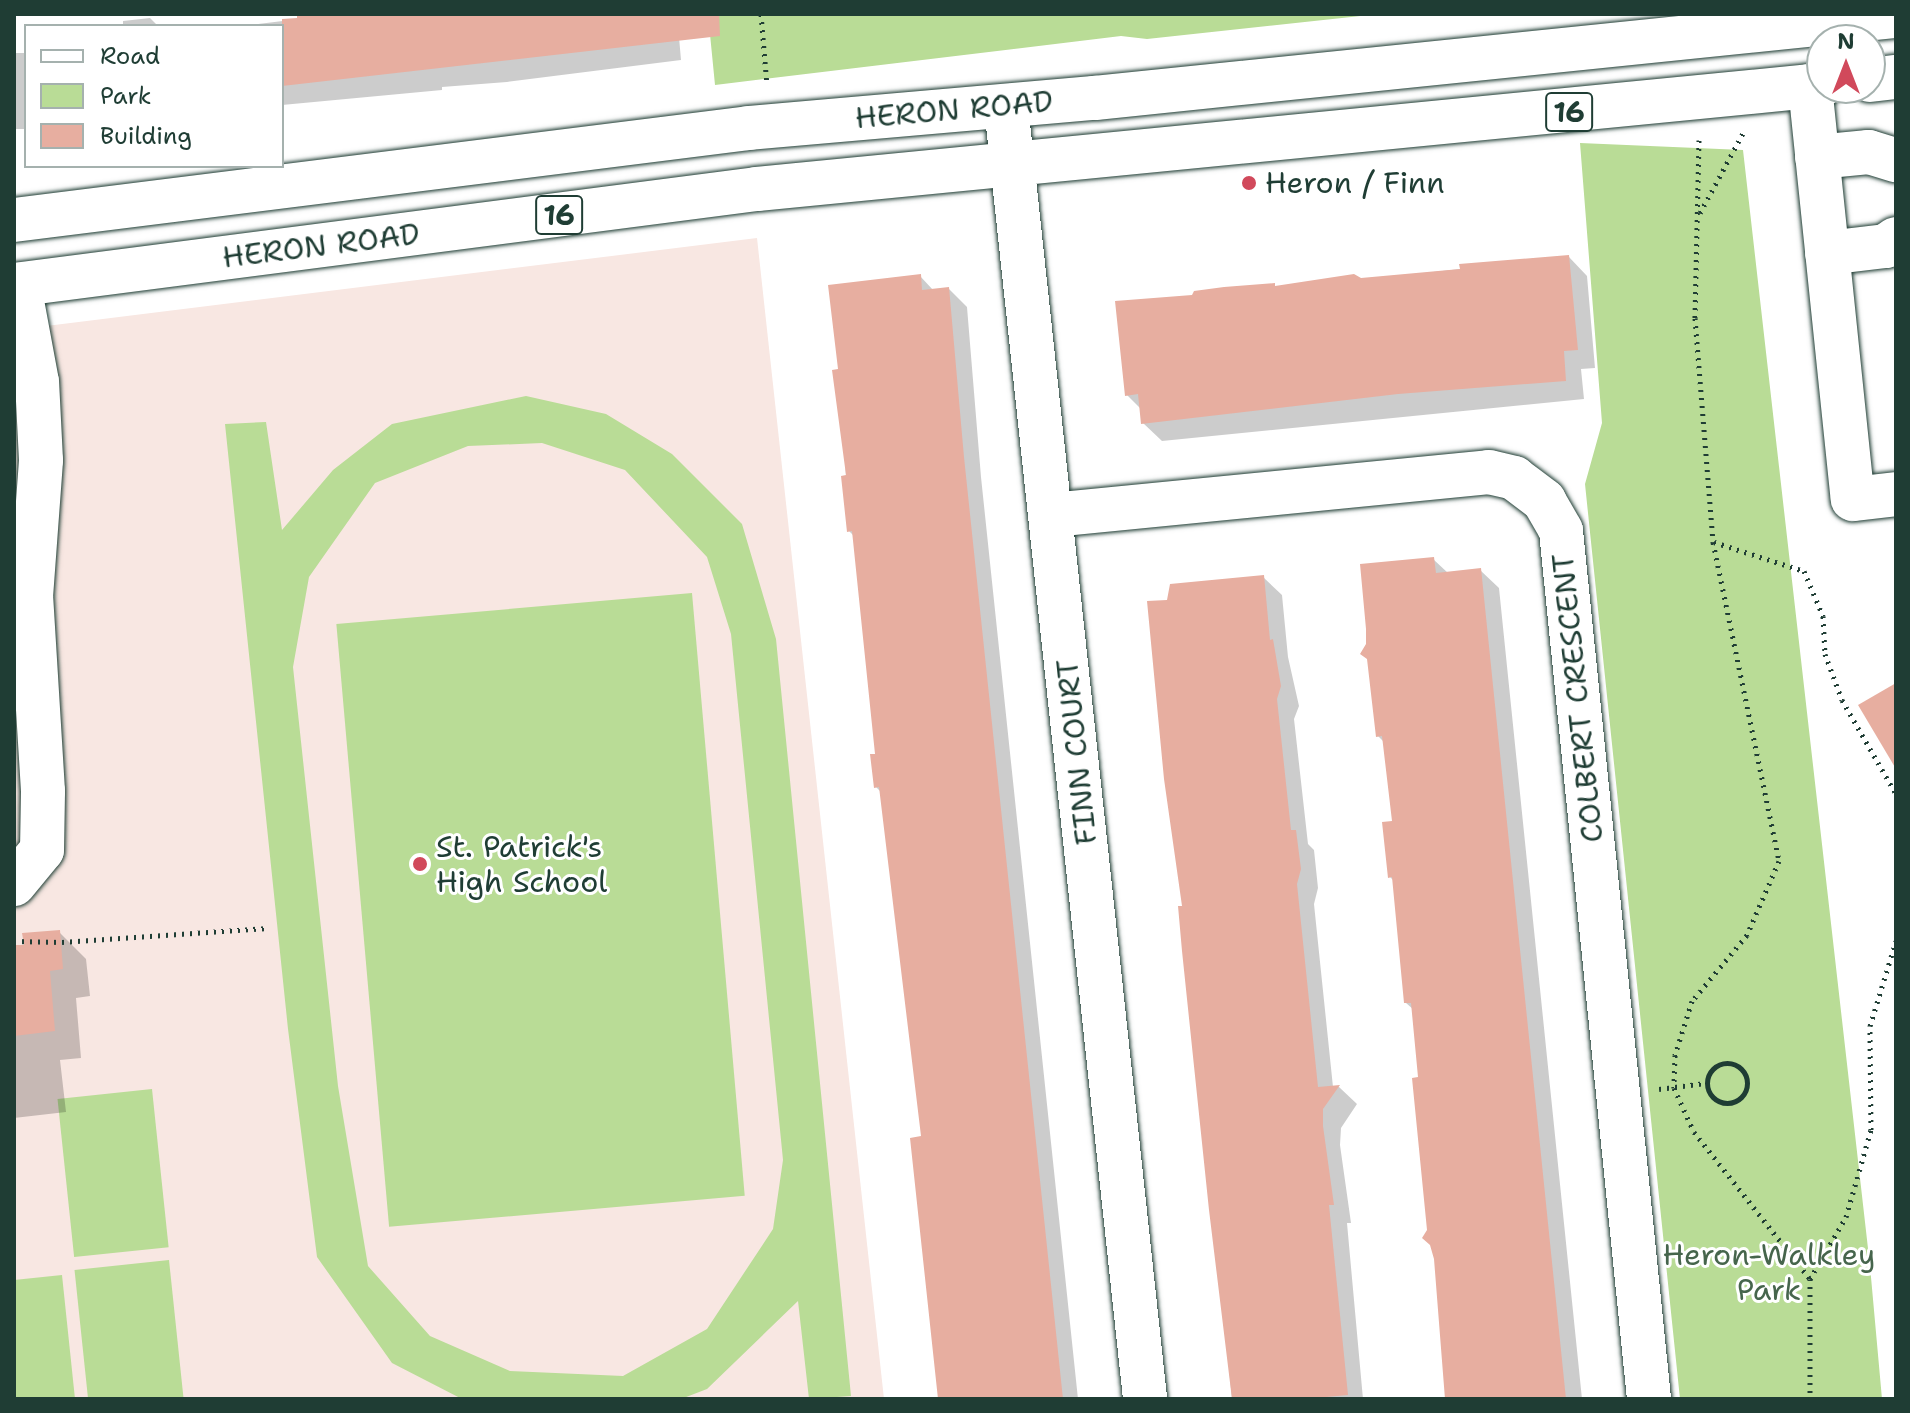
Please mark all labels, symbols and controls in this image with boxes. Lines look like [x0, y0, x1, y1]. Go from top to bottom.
legend [24, 24, 284, 168]
north arrow [1806, 24, 1886, 104]
text: N [1837, 27, 1855, 56]
text: Road [100, 40, 160, 72]
text: Park [100, 80, 152, 112]
street label: HERON ROAD [854, 83, 1054, 137]
road number: 16 [1545, 88, 1593, 136]
text: Building [100, 120, 192, 152]
place label: Heron / Finn [1265, 165, 1445, 201]
marker: Heron / Finn [1240, 174, 1258, 192]
road number: 16 [535, 191, 583, 239]
street label: HERON ROAD [220, 216, 422, 276]
street label: COLBERT CRESCENT [1545, 552, 1611, 844]
street label: FINN COURT [1049, 657, 1105, 847]
place label: St. Patrick's High School [436, 829, 607, 900]
marker: St. Patrick's High School [411, 855, 429, 873]
park label: Heron-Walkley Park [1662, 1237, 1876, 1308]

